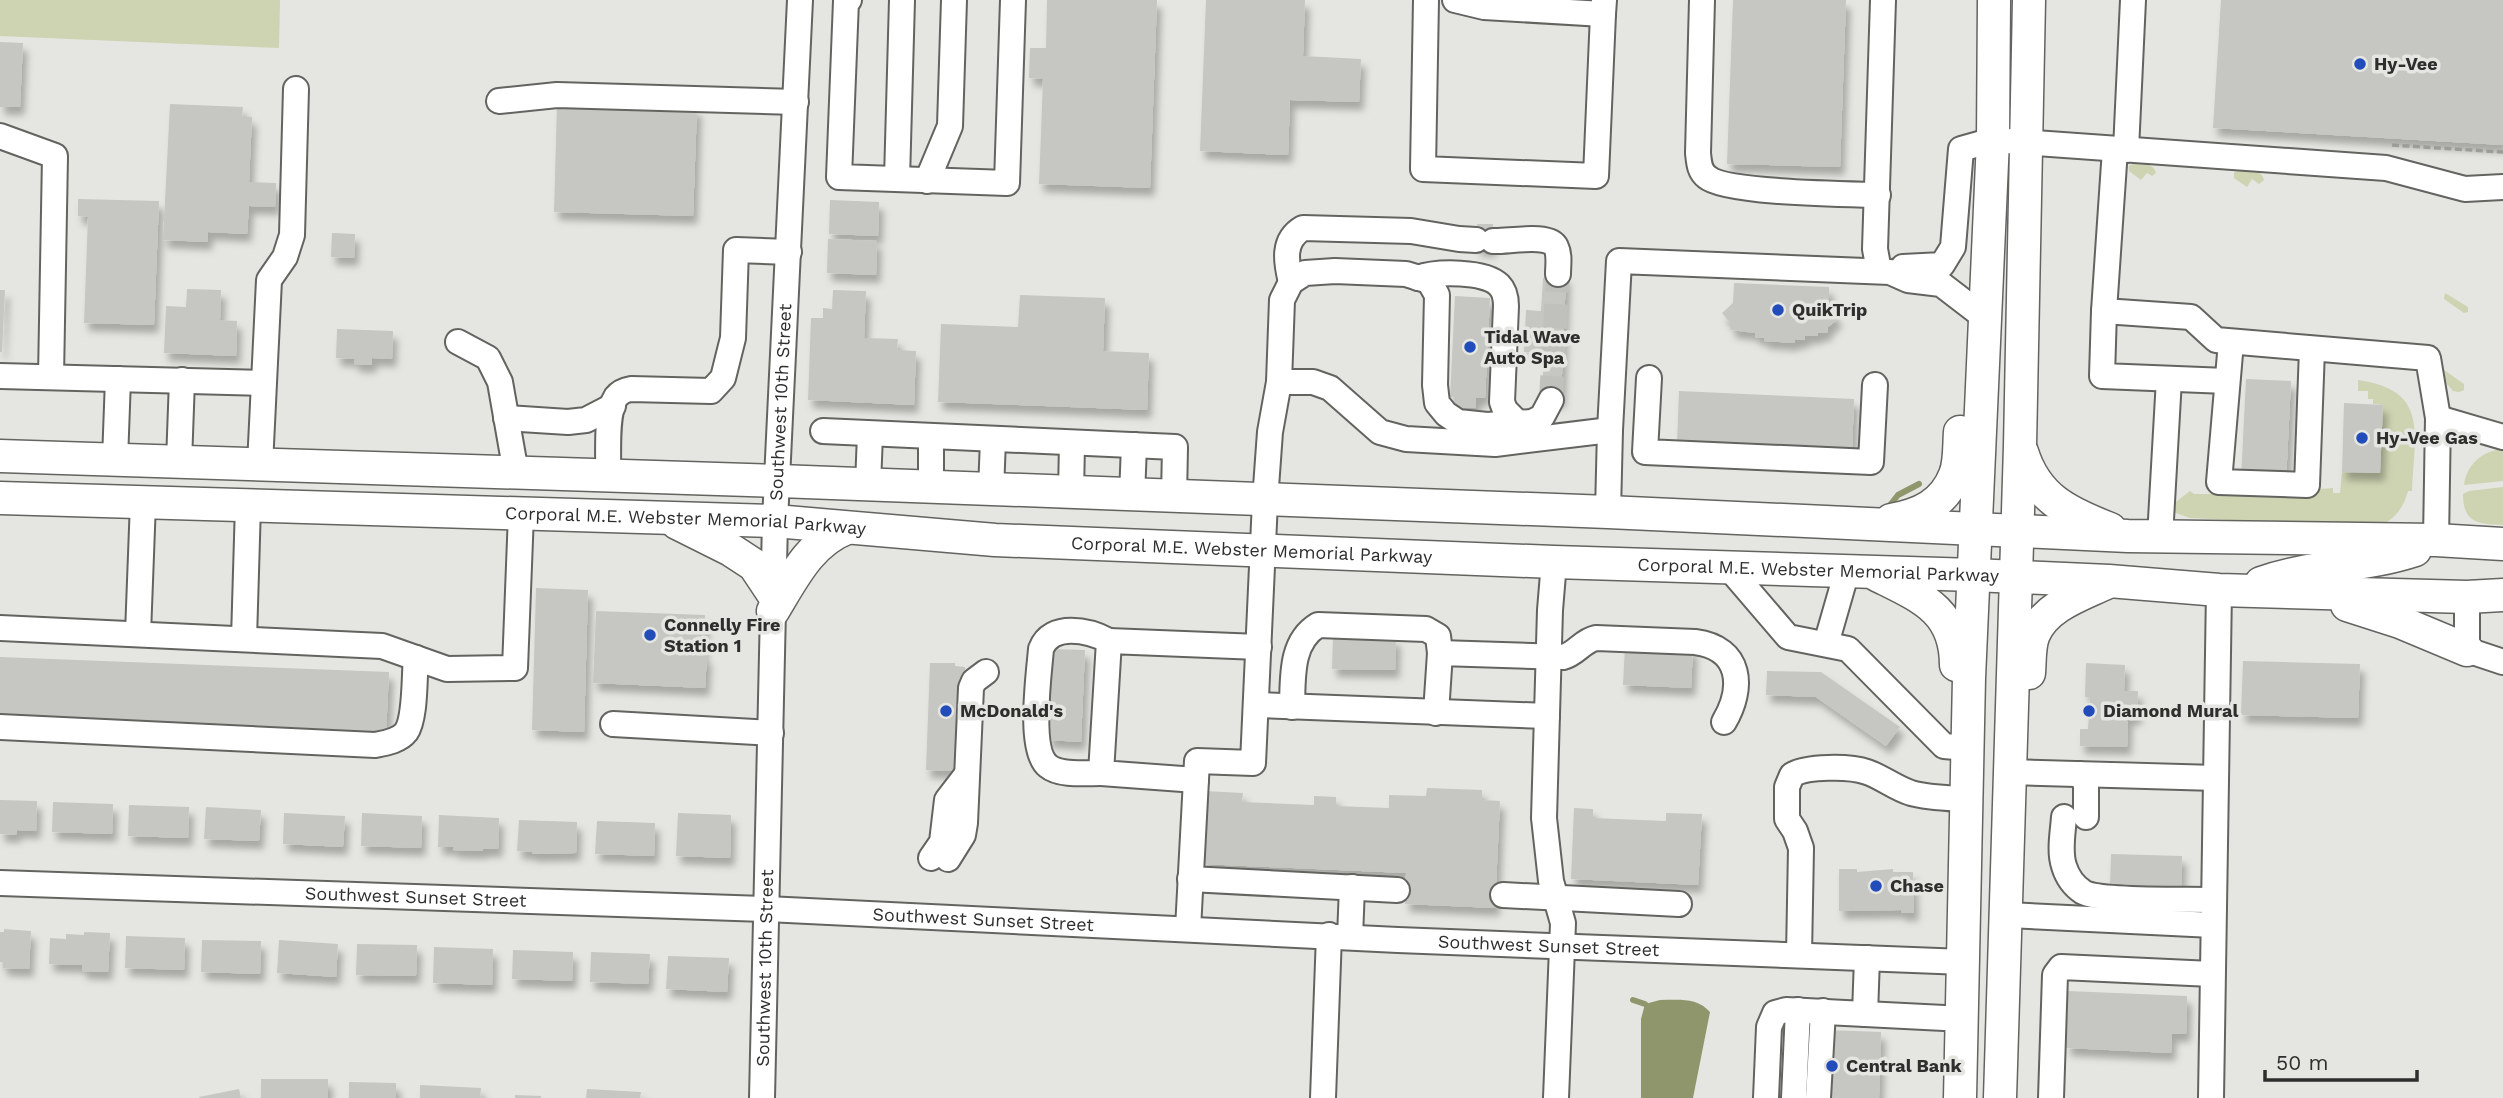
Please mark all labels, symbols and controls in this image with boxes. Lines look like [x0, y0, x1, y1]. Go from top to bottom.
place label: Hy-Vee [2374, 53, 2438, 74]
marker: Hy-Vee [2352, 56, 2368, 72]
place label: QuikTrip [1792, 299, 1867, 320]
marker: QuikTrip [1770, 302, 1786, 318]
street label: Southwest 10th Street [765, 303, 795, 501]
place label: Tidal Wave Auto Spa [1484, 326, 1581, 368]
marker: Tidal Wave Auto Spa [1462, 339, 1478, 355]
place label: Hy-Vee Gas [2376, 427, 2478, 448]
marker: Hy-Vee Gas [2354, 430, 2370, 446]
street label: Corporal M.E. Webster Memorial Parkway [505, 502, 868, 539]
street label: Corporal M.E. Webster Memorial Parkway [1071, 532, 1433, 567]
street label: Corporal M.E. Webster Memorial Parkway [1637, 554, 2000, 586]
place label: Connelly Fire Station 1 [664, 614, 780, 656]
marker: Connelly Fire Station 1 [642, 627, 658, 643]
place label: McDonald's [960, 700, 1063, 721]
place label: Diamond Mural [2103, 700, 2238, 721]
marker: McDonald's [938, 703, 954, 719]
marker: Diamond Mural [2081, 703, 2097, 719]
street label: Southwest 10th Street [752, 869, 777, 1067]
place label: Chase [1890, 875, 1944, 896]
marker: Chase [1868, 878, 1884, 894]
street label: Southwest Sunset Street [305, 882, 527, 911]
street label: Southwest Sunset Street [872, 903, 1095, 935]
street label: Southwest Sunset Street [1438, 931, 1660, 960]
scale bar [2265, 1038, 2417, 1082]
text: 50 m [2276, 1050, 2328, 1075]
place label: Central Bank [1846, 1055, 1962, 1076]
marker: Central Bank [1824, 1058, 1840, 1074]

